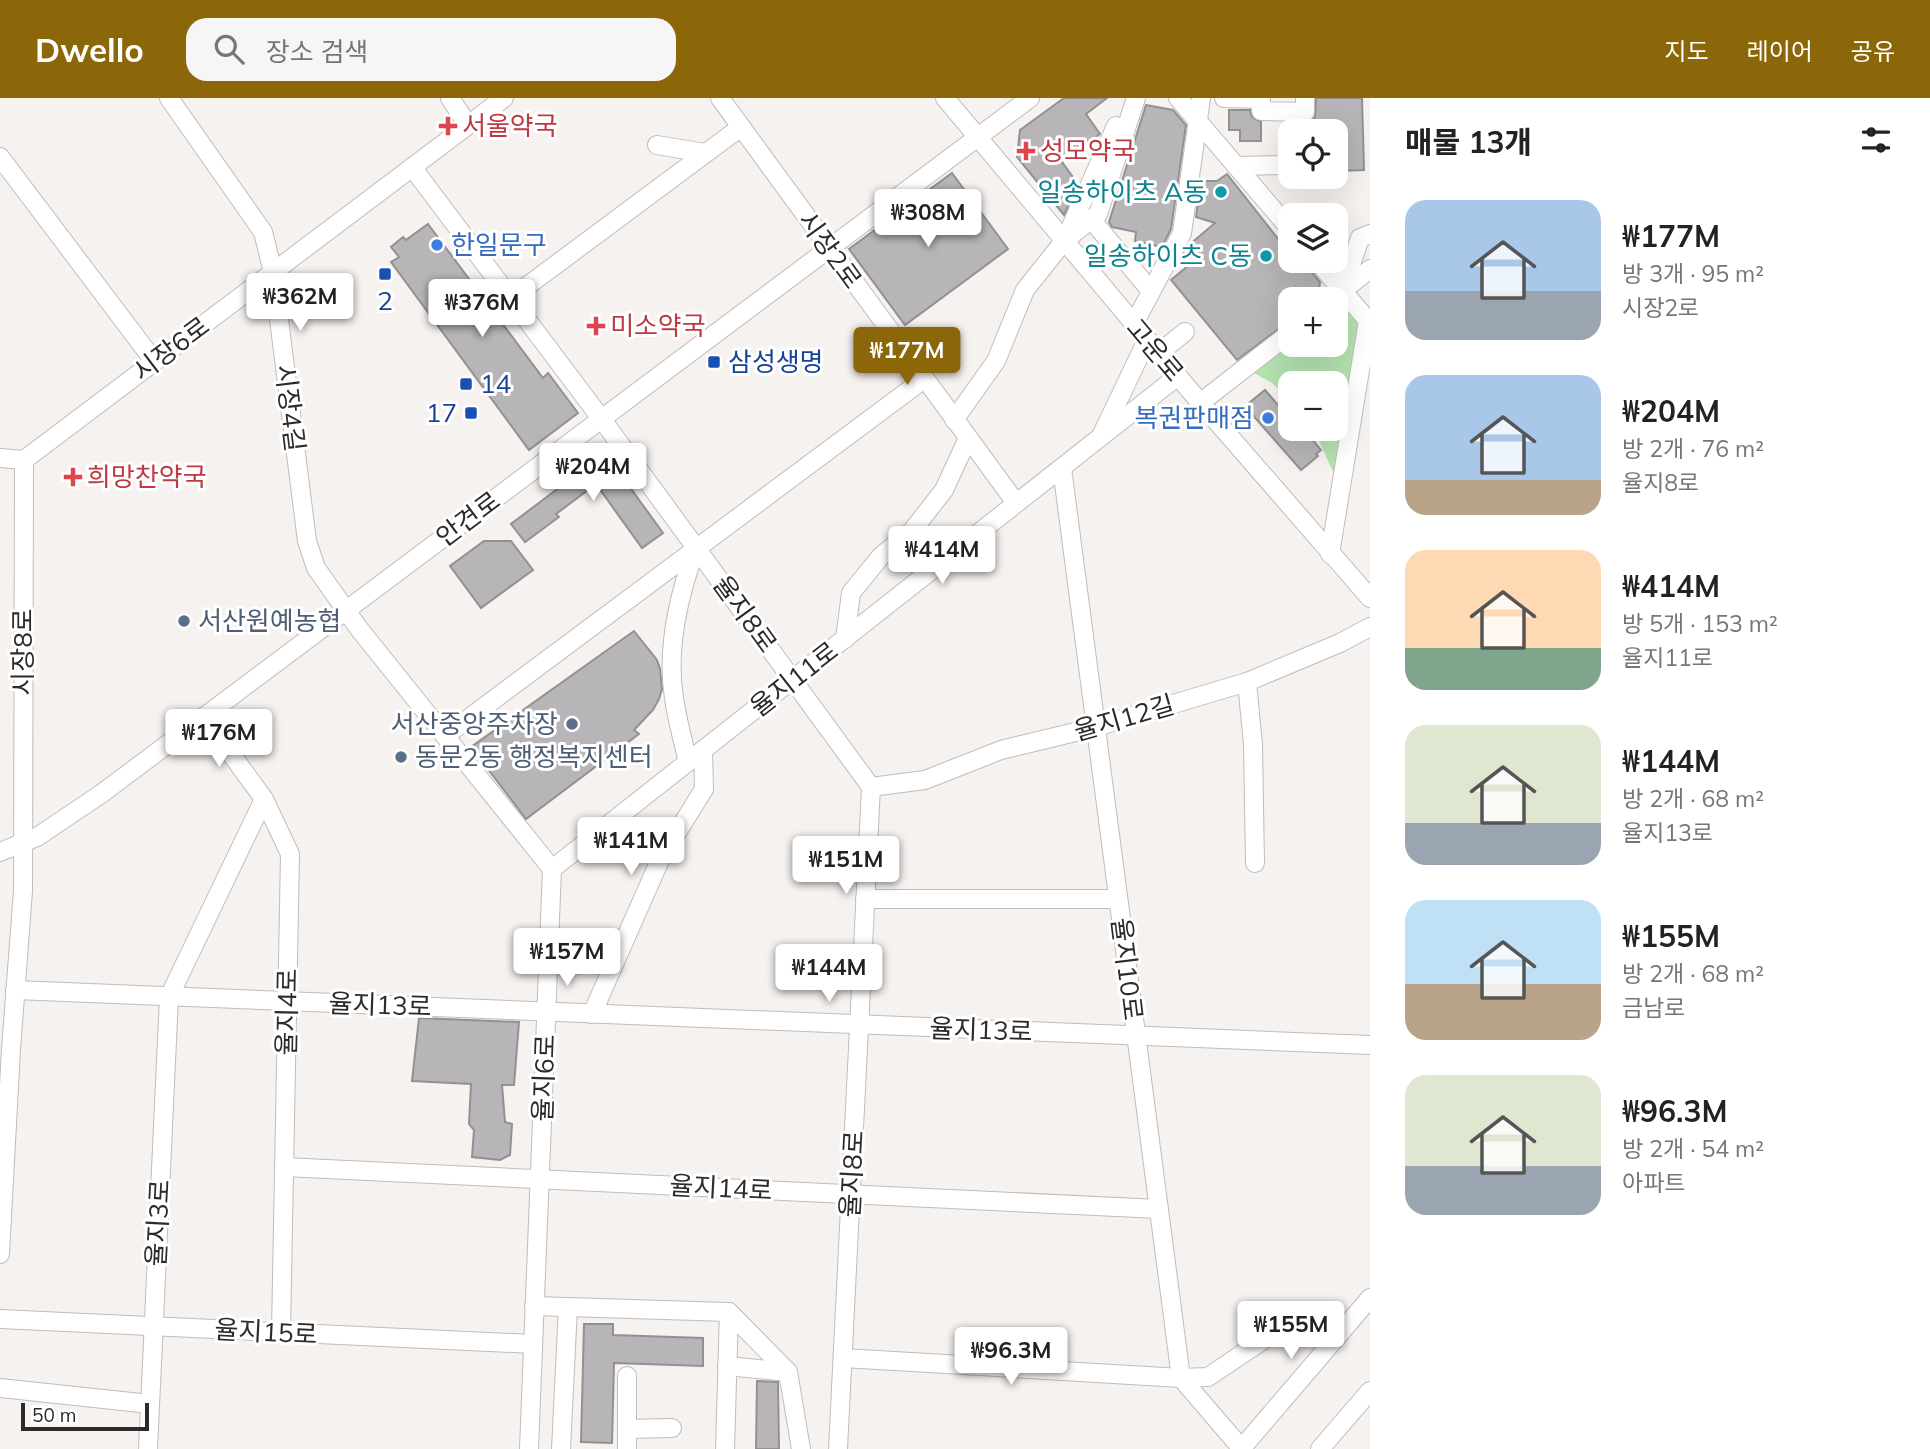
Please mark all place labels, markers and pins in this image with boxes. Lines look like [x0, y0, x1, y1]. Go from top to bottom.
place label: 서울약국 [462, 109, 558, 142]
marker: 서울약국 [440, 118, 456, 134]
place label: 성모약국 [1040, 134, 1136, 167]
marker: 성모약국 [1018, 143, 1034, 159]
place label: 일송하이츠 A동 [1038, 175, 1207, 208]
marker: 일송하이츠 A동 [1213, 184, 1229, 200]
pin: ₩308M [879, 190, 977, 249]
place label: 한일문구 [451, 228, 547, 261]
marker: 한일문구 [429, 237, 445, 253]
place label: 일송하이츠 C동 [1084, 239, 1252, 272]
marker: 일송하이츠 C동 [1258, 248, 1274, 264]
marker: 2 [377, 266, 393, 282]
pin: ₩362M [251, 274, 349, 333]
pin: ₩376M [433, 280, 531, 339]
place label: 2 [377, 284, 393, 317]
place label: 미소약국 [610, 309, 706, 342]
marker: 미소약국 [588, 318, 604, 334]
pin: ₩177M [858, 328, 956, 387]
place label: 삼성생명 [728, 345, 824, 378]
marker: 삼성생명 [706, 354, 722, 370]
place label: 14 [480, 367, 511, 400]
marker: 14 [458, 376, 474, 392]
place label: 17 [426, 396, 457, 429]
place label: 복권판매점 [1134, 401, 1254, 434]
marker: 17 [463, 405, 479, 421]
marker: 복권판매점 [1260, 410, 1276, 426]
pin: ₩204M [544, 444, 642, 503]
place label: 희망찬약국 [87, 460, 207, 493]
marker: 희망찬약국 [65, 469, 81, 485]
pin: ₩414M [893, 526, 991, 586]
place label: 서산원예농협 [198, 604, 342, 637]
marker: 서산원예농협 [176, 613, 192, 629]
place label: 서산중앙주차장 [391, 707, 558, 740]
pin: ₩176M [170, 710, 268, 769]
marker: 서산중앙주차장 [564, 716, 580, 732]
place label: 동문2동 행정복지센터 [415, 740, 653, 773]
marker: 동문2동 행정복지센터 [393, 749, 409, 765]
pin: ₩141M [582, 818, 680, 877]
pin: ₩151M [797, 836, 895, 896]
pin: ₩157M [518, 928, 616, 988]
pin: ₩144M [780, 944, 878, 1004]
pin: ₩155M [1242, 1302, 1340, 1361]
pin: ₩96.3M [954, 1328, 1068, 1387]

